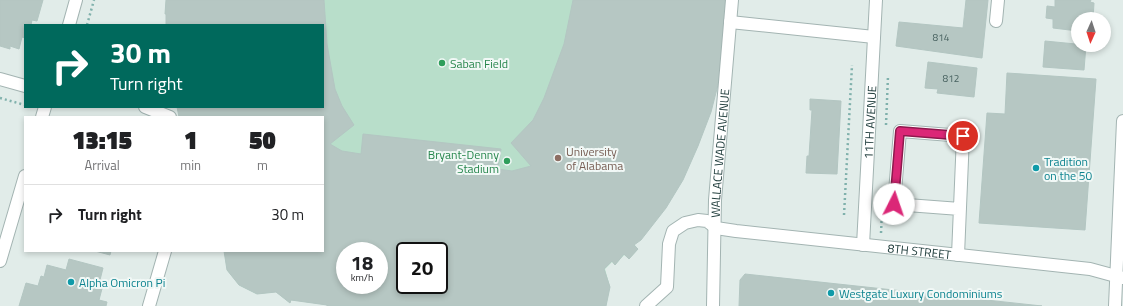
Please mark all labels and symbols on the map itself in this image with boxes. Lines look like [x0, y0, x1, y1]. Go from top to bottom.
north arrow [1071, 12, 1111, 52]
house number: 814 [933, 30, 950, 45]
place label: Saban Field [450, 54, 508, 73]
marker: Saban Field [437, 58, 447, 68]
house number: 812 [943, 71, 959, 86]
street label: 11TH AVENUE [858, 85, 881, 159]
street label: WALLACE WADE AVENUE [705, 88, 734, 218]
pin [946, 119, 980, 153]
place label: University of Alabama [566, 142, 623, 175]
place label: Bryant-Denny Stadium [428, 145, 499, 178]
place label: Tradition on the 50 [1044, 152, 1092, 185]
marker: University of Alabama [553, 153, 563, 163]
marker: Bryant-Denny Stadium [502, 156, 512, 166]
marker: Tradition on the 50 [1031, 163, 1041, 173]
position arrow [873, 183, 915, 225]
street label: 8TH STREET [887, 238, 953, 264]
speed limit sign: 20 [396, 242, 448, 294]
place label: Alpha Omicron Pi [79, 273, 165, 292]
marker: Alpha Omicron Pi [66, 277, 76, 287]
place label: Westgate Luxury Condominiums [839, 284, 1003, 303]
marker: Westgate Luxury Condominiums [826, 288, 836, 298]

